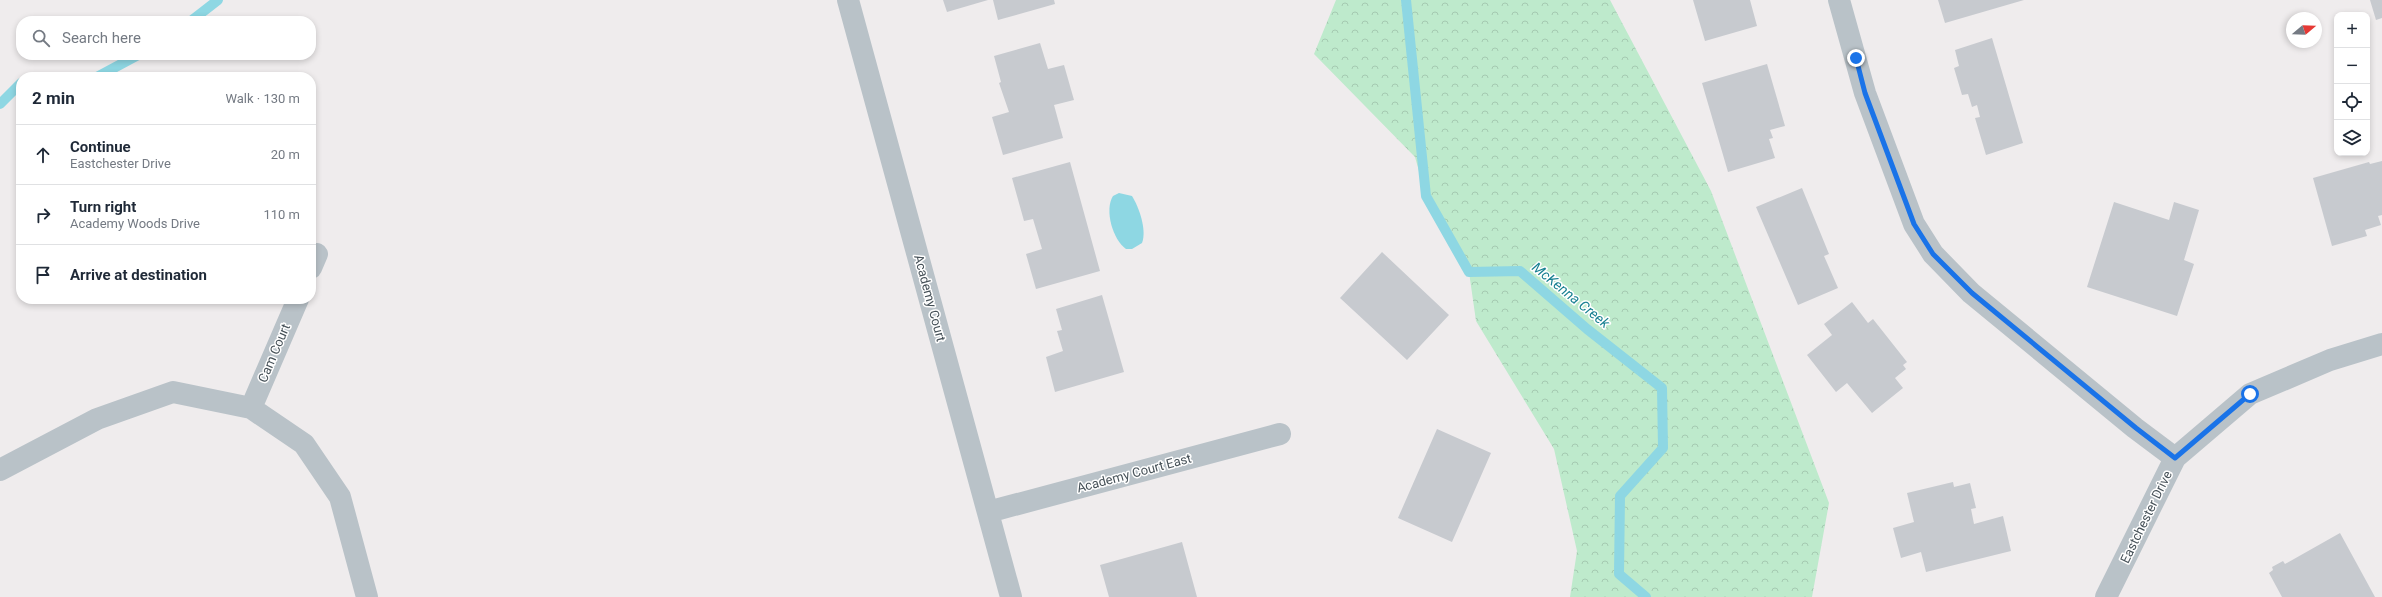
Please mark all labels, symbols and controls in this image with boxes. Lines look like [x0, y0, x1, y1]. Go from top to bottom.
north arrow [2286, 12, 2322, 48]
map controls [2334, 12, 2370, 156]
button: + [2334, 12, 2370, 48]
search box [16, 16, 316, 60]
icon: search [30, 27, 52, 49]
text: Search here [62, 29, 141, 47]
button: − [2334, 48, 2370, 84]
route end [1847, 49, 1865, 67]
button: locate [2334, 84, 2370, 120]
text: 2 min [32, 88, 75, 108]
text: Walk · 130 m [225, 91, 300, 106]
button: layers [2334, 120, 2370, 156]
text: Continue [70, 138, 131, 156]
icon: ahead [32, 144, 54, 166]
text: 20 m [271, 147, 300, 162]
text: Eastchester Drive [70, 156, 171, 171]
text: Turn right [70, 198, 136, 216]
icon: right [32, 204, 54, 226]
text: 110 m [263, 207, 300, 222]
text: Academy Woods Drive [70, 216, 200, 231]
street label: Academy Court [911, 253, 949, 343]
water label: McKenna Creek [1529, 259, 1614, 332]
icon: arrive [32, 264, 54, 286]
text: Arrive at destination [70, 266, 207, 284]
street label: Cam Court [255, 321, 293, 385]
route start [2241, 385, 2259, 403]
street label: Academy Court East [1075, 450, 1193, 496]
street label: Eastchester Drive [2117, 468, 2175, 566]

